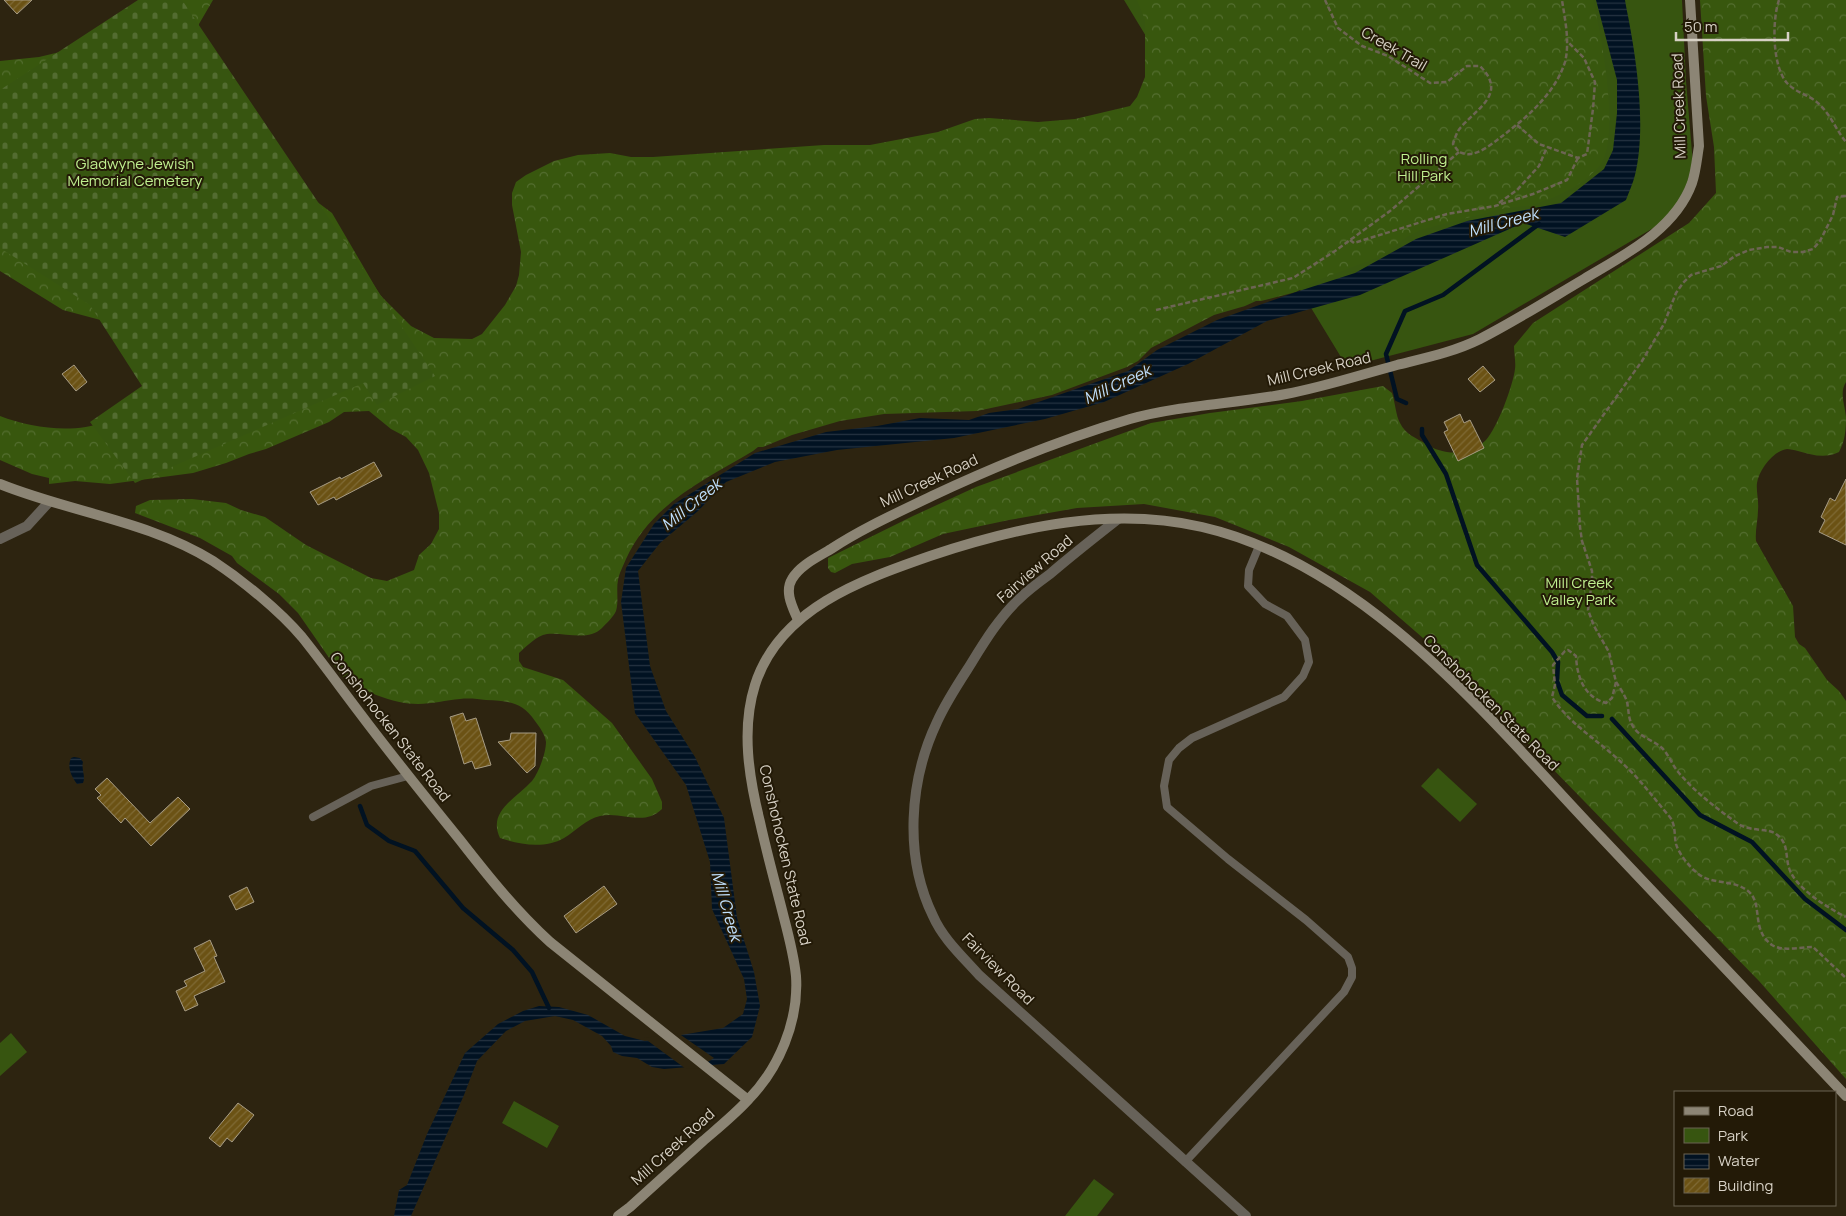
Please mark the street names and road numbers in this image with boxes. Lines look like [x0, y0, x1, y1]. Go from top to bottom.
street label: Creek Trail [1358, 21, 1431, 76]
street label: Mill Creek Road [1666, 53, 1691, 159]
street label: Mill Creek Road [1265, 346, 1373, 391]
street label: Mill Creek Road [876, 449, 981, 512]
street label: Fairview Road [992, 530, 1077, 607]
street label: Conshohocken State Road [1419, 630, 1564, 775]
street label: Conshohocken State Road [325, 647, 456, 806]
street label: Conshohocken State Road [754, 763, 816, 947]
street label: Fairview Road [958, 928, 1039, 1009]
street label: Mill Creek Road [626, 1103, 719, 1190]

